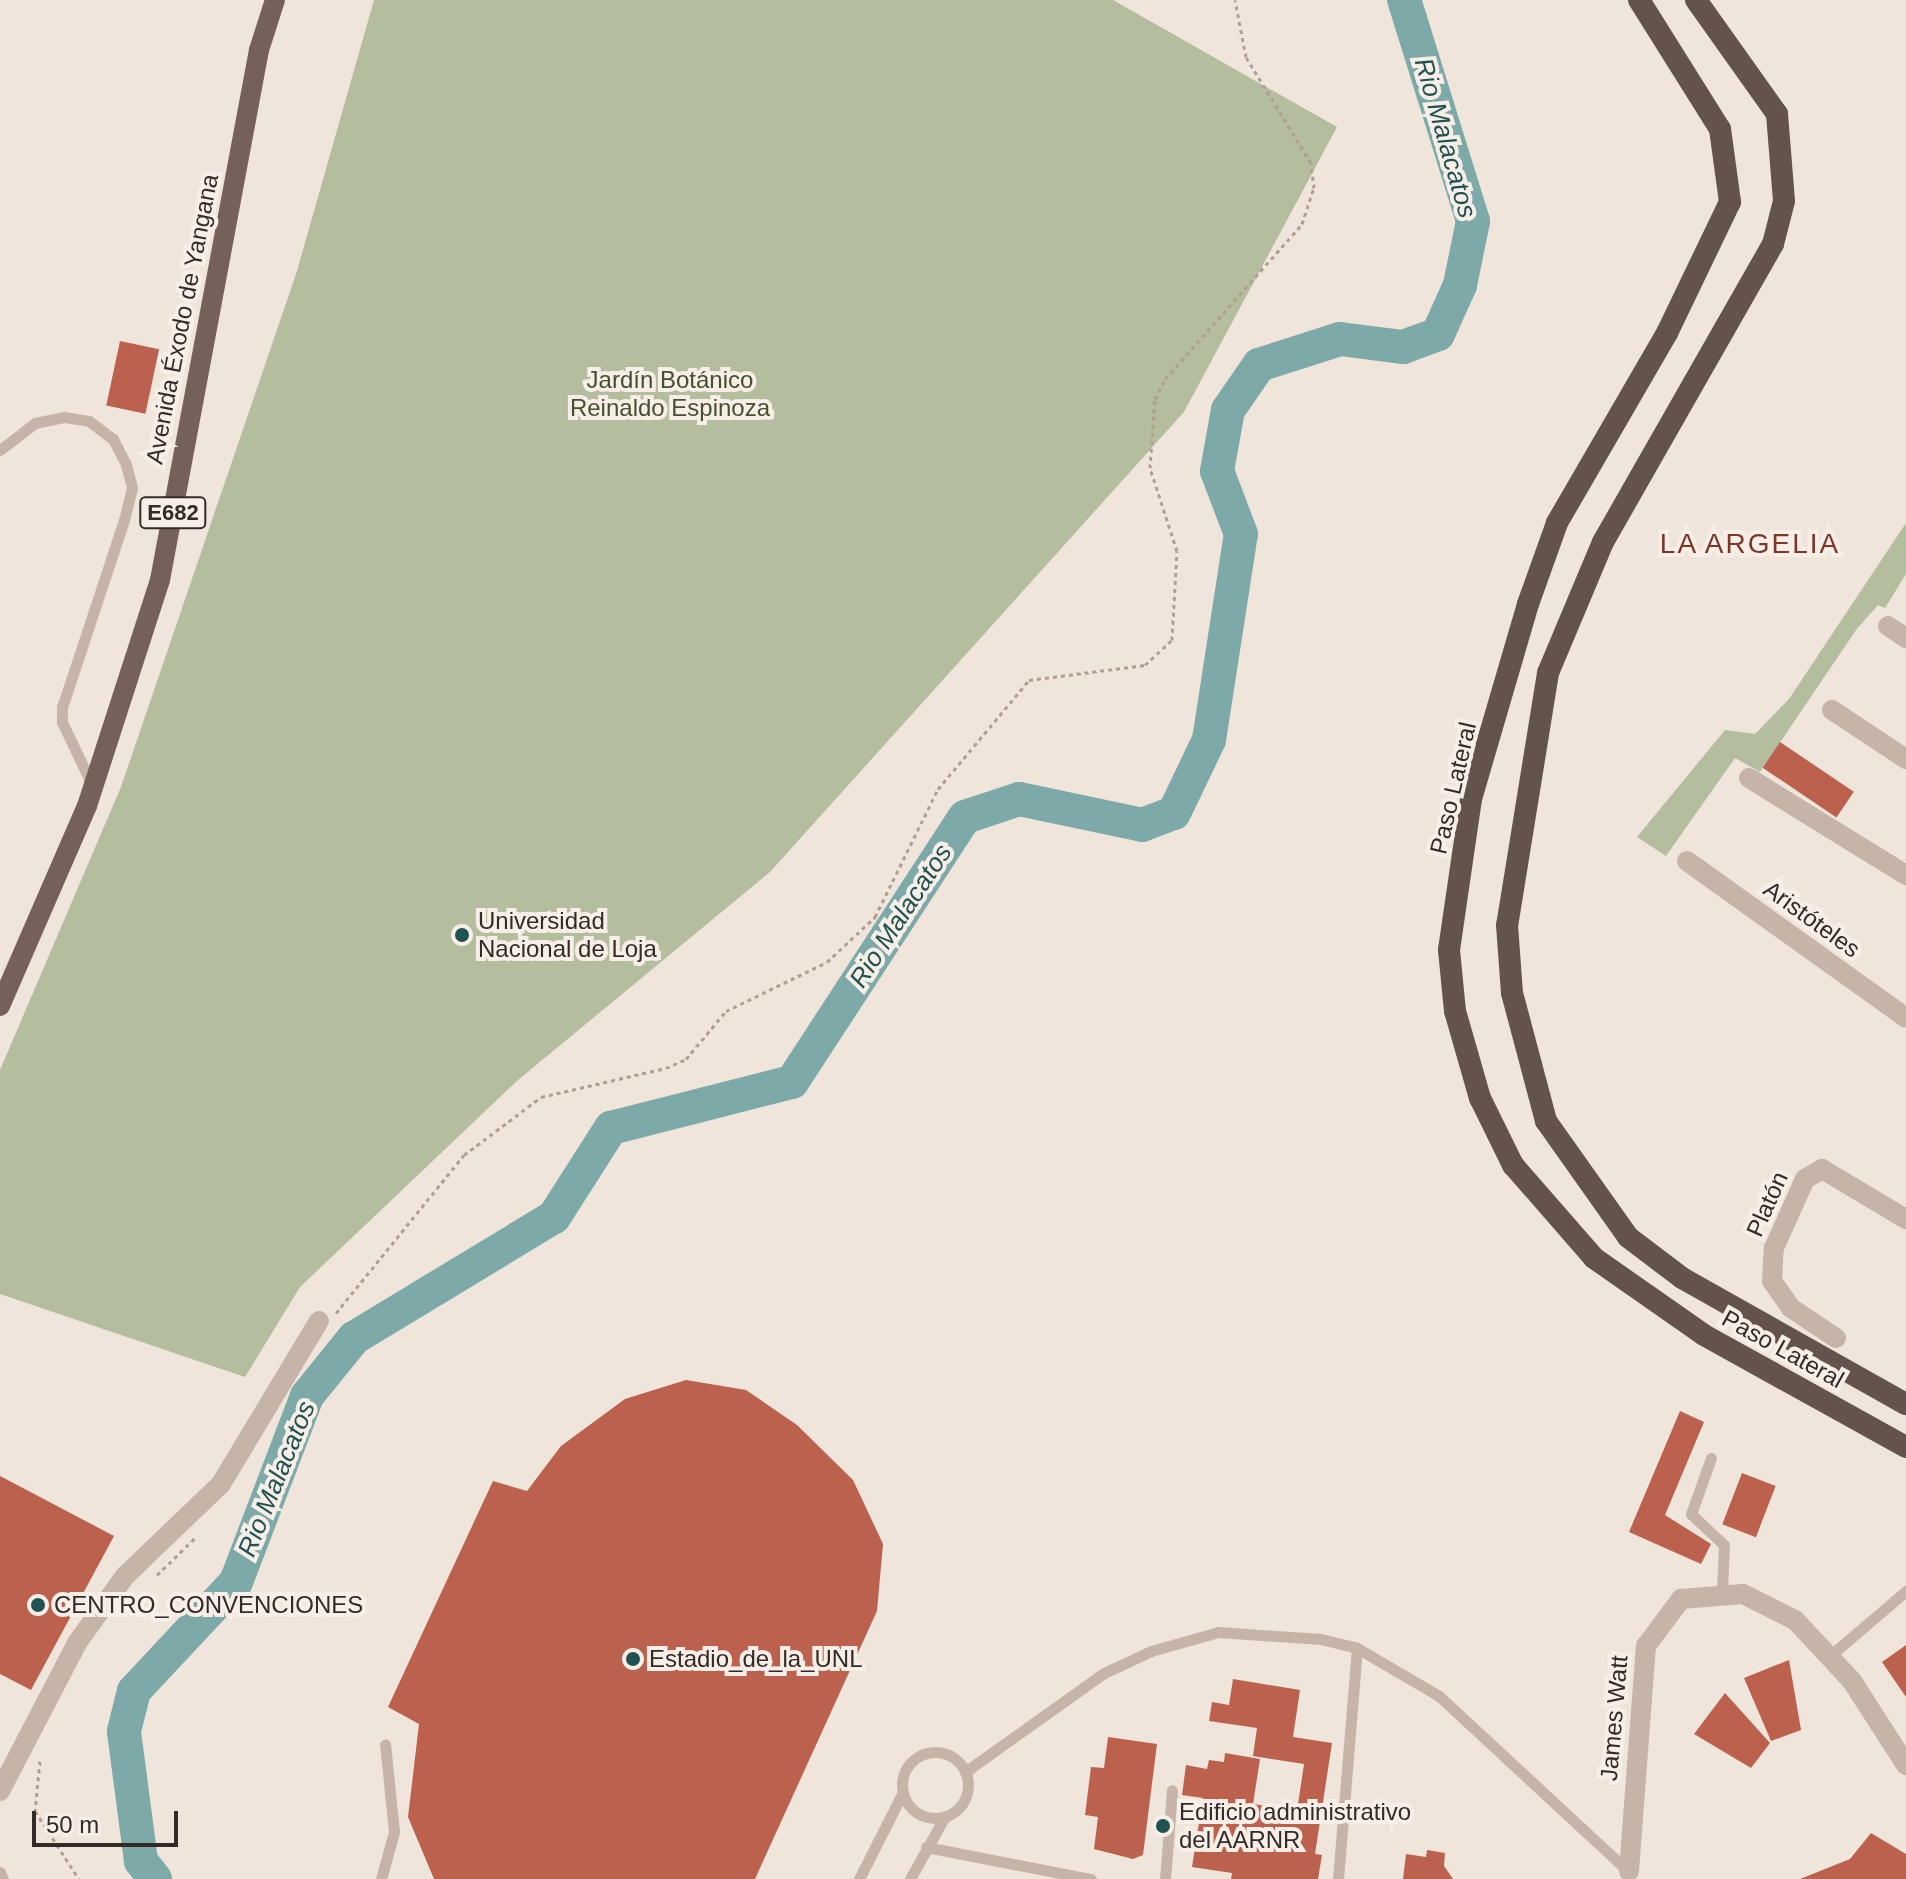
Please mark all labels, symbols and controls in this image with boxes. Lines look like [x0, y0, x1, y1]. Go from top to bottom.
water label: Rio Malacatos [1407, 55, 1483, 221]
street label: Avenida Éxodo de Yangana [140, 171, 224, 467]
park label: Jardín Botánico Reinaldo Espinoza [570, 366, 770, 422]
road number: E682 [139, 495, 207, 531]
district label: LA ARGELIA [1658, 527, 1842, 561]
street label: Paso Lateral [1424, 719, 1482, 857]
water label: Rio Malacatos [843, 838, 959, 994]
street label: Aristóteles [1758, 874, 1866, 964]
place label: Universidad Nacional de Loja [478, 907, 657, 963]
marker: Universidad Nacional de Loja [453, 926, 471, 944]
street label: Platón [1740, 1167, 1794, 1241]
street label: Paso Lateral [1717, 1304, 1849, 1394]
water label: Rio Malacatos [232, 1397, 322, 1561]
place label: CENTRO_CONVENCIONES [54, 1591, 363, 1619]
marker: CENTRO_CONVENCIONES [29, 1596, 47, 1614]
place label: Estadio_de_la_UNL [649, 1645, 862, 1673]
marker: Estadio_de_la_UNL [624, 1650, 642, 1668]
street label: James Watt [1594, 1654, 1634, 1782]
scale bar [36, 1795, 182, 1845]
place label: Edificio administrativo del AARNR [1179, 1798, 1411, 1854]
text: 50 m [46, 1811, 99, 1838]
marker: Edificio administrativo del AARNR [1154, 1817, 1172, 1835]

